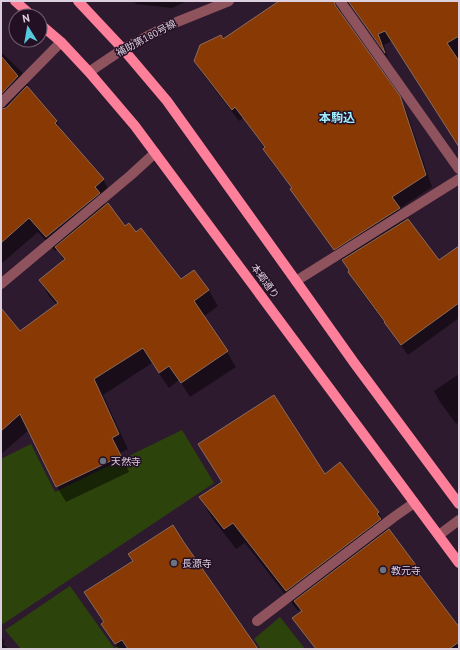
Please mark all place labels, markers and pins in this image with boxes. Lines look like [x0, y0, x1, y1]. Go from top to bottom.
place label: 天然寺 [111, 455, 141, 468]
marker: 天然寺 [98, 456, 108, 466]
place label: 長源寺 [182, 557, 212, 570]
marker: 長源寺 [169, 558, 179, 568]
place label: 教元寺 [391, 564, 421, 577]
marker: 教元寺 [378, 565, 388, 575]

